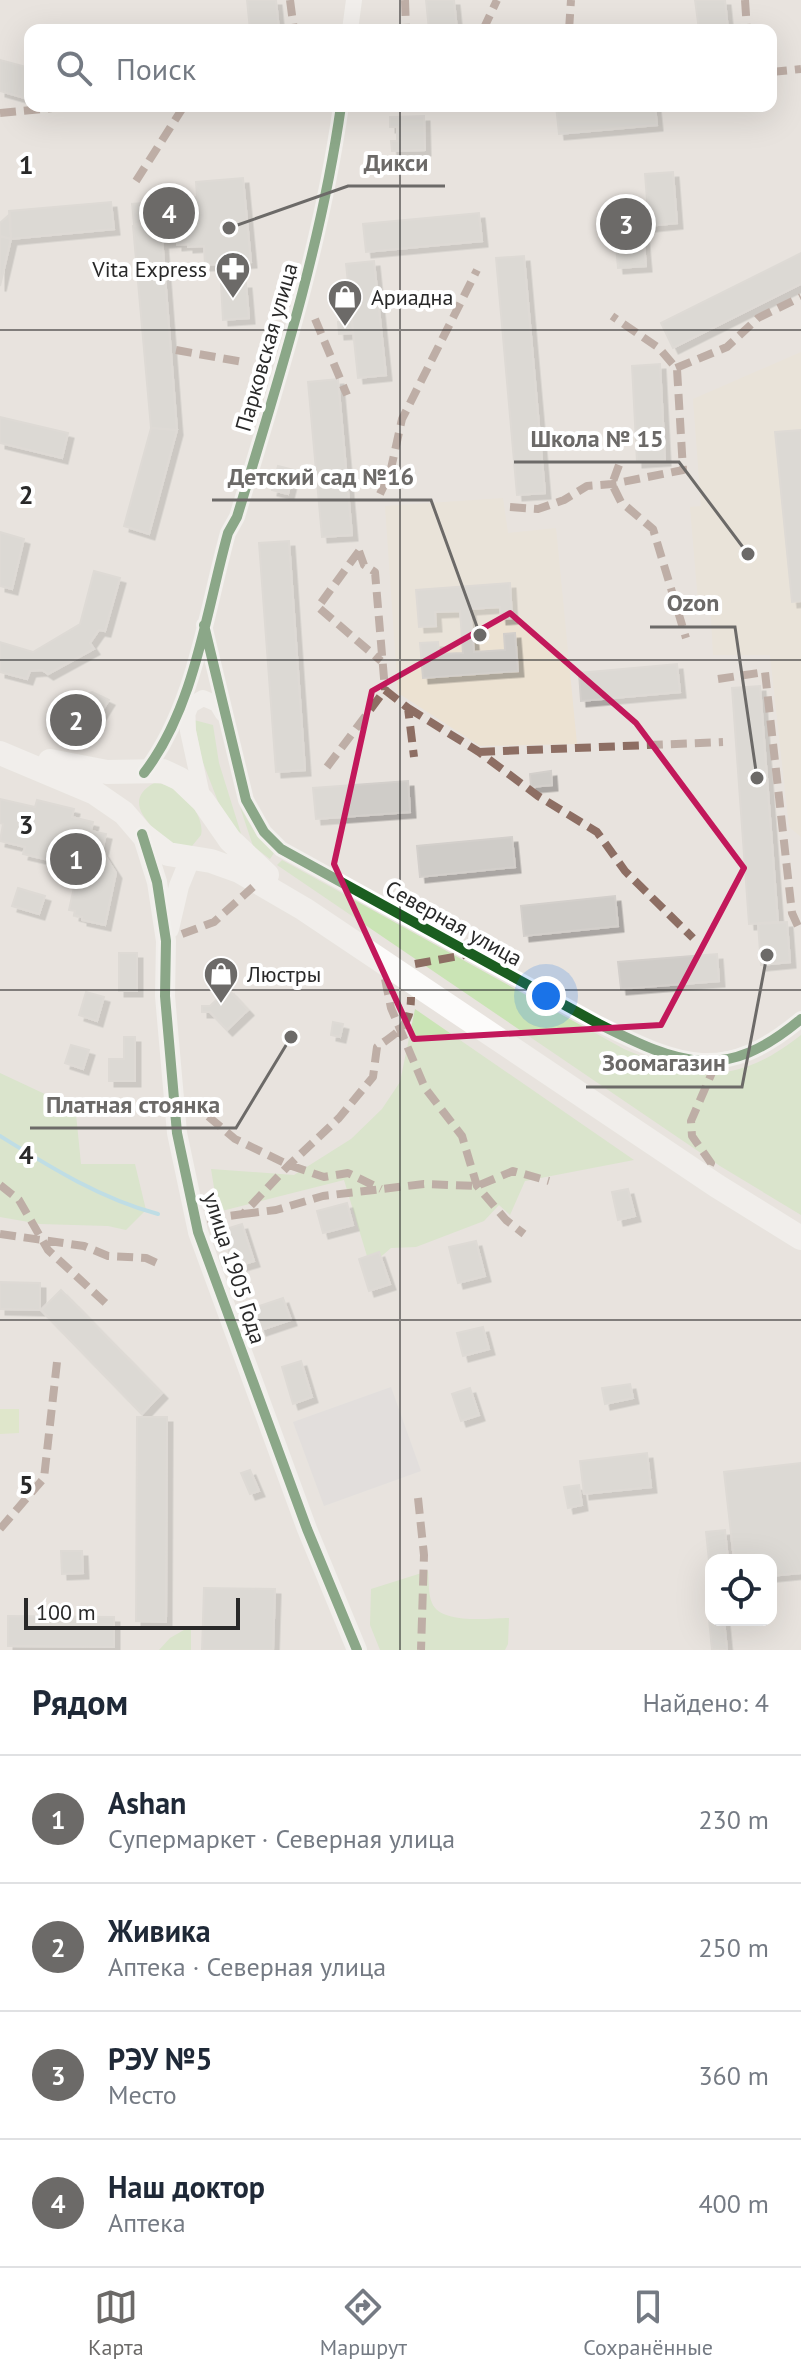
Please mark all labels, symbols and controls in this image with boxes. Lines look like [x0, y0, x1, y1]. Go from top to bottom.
search box [24, 24, 777, 112]
icon: search [52, 46, 96, 90]
text: Поиск [116, 49, 196, 88]
callout: Дикси [348, 138, 445, 186]
text: Дикси [364, 147, 428, 178]
text: 1 [19, 148, 33, 181]
pin: 4 [143, 183, 195, 243]
pin: 3 [600, 194, 652, 254]
pharmacy icon: Vita Express [214, 250, 252, 300]
place label: Vita Express [91, 255, 207, 283]
street label: Парковская улица [229, 259, 303, 435]
shop icon: Ариадна [326, 278, 364, 328]
place label: Ариадна [371, 283, 453, 311]
callout: Школа № 15 [514, 414, 679, 462]
text: Школа № 15 [530, 423, 664, 454]
callout: Детский сад №16 [212, 452, 431, 500]
text: Детский сад №16 [228, 461, 414, 492]
text: 2 [19, 478, 33, 511]
callout: Ozon [650, 579, 735, 627]
text: Ozon [667, 587, 719, 618]
pin: 2 [50, 690, 102, 750]
text: 3 [19, 808, 33, 841]
pin: 1 [50, 829, 102, 889]
street label: Северная улица [381, 874, 527, 972]
shop icon: Люстры [202, 955, 240, 1005]
place label: Люстры [246, 960, 321, 988]
your location [526, 976, 566, 1016]
callout: Зоомагазин [586, 1039, 742, 1087]
text: Зоомагазин [602, 1047, 726, 1078]
callout: Платная стоянка [30, 1080, 236, 1128]
text: Платная стоянка [46, 1089, 220, 1120]
text: 4 [19, 1138, 34, 1171]
street label: улица 1905 Года [197, 1189, 273, 1347]
text: 5 [19, 1468, 33, 1501]
map controls [705, 1554, 777, 1626]
button: locate [705, 1554, 777, 1626]
scale bar [24, 1594, 240, 1630]
text: 100 m [36, 1598, 96, 1626]
text: Рядом [32, 1680, 128, 1724]
text: Найдено: 4 [642, 1686, 769, 1719]
text: Аshan [108, 1783, 186, 1822]
text: 1 [51, 1803, 65, 1836]
text: 230 m [698, 1803, 769, 1836]
text: Супермаркет · Северная улица [108, 1822, 455, 1855]
text: Живика [108, 1911, 211, 1950]
text: 2 [51, 1931, 65, 1964]
text: 250 m [698, 1931, 769, 1964]
text: Аптека · Северная улица [108, 1950, 386, 1983]
text: РЭУ №5 [108, 2039, 213, 2078]
text: 3 [51, 2059, 65, 2092]
text: 360 m [698, 2059, 769, 2092]
text: Место [108, 2078, 177, 2111]
text: Наш доктор [108, 2167, 265, 2206]
text: 4 [51, 2187, 65, 2220]
text: 400 m [698, 2187, 769, 2220]
text: Аптека [108, 2206, 186, 2239]
tab: Карта [88, 2285, 144, 2361]
tab: Маршрут [320, 2285, 407, 2361]
tab: Сохранённые [583, 2285, 713, 2361]

